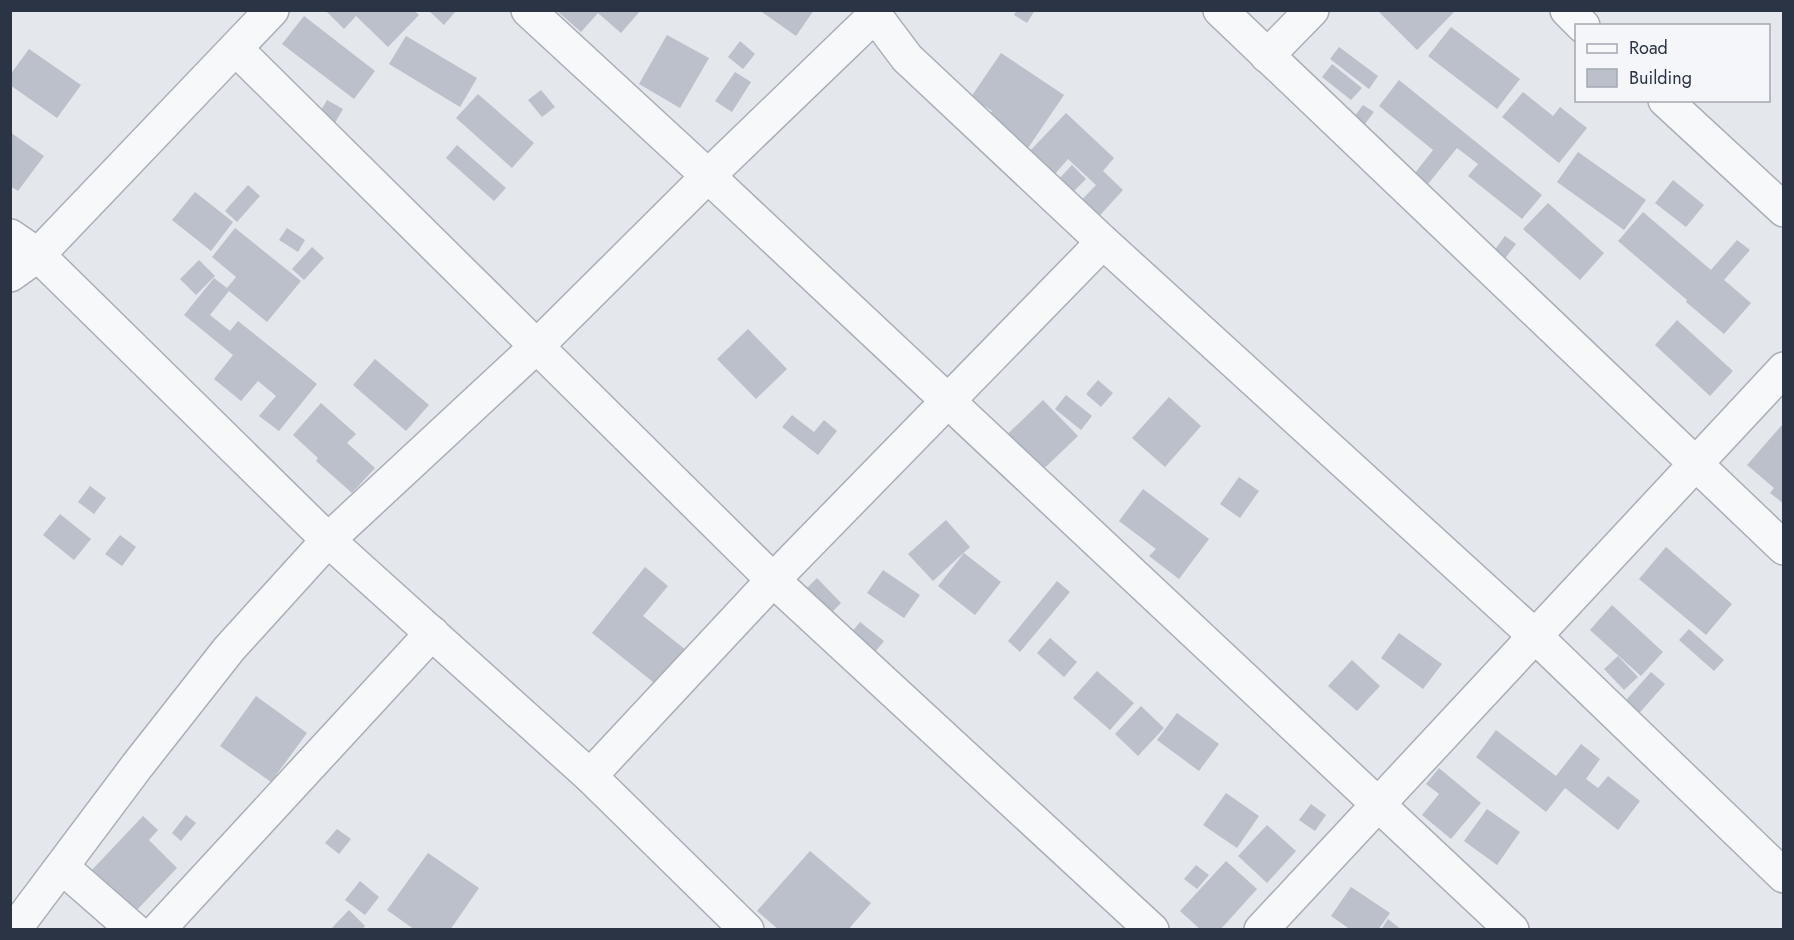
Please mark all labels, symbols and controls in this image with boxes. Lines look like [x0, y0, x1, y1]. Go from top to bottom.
legend [1575, 24, 1770, 102]
text: Road [1629, 35, 1668, 61]
text: Building [1629, 65, 1692, 91]

